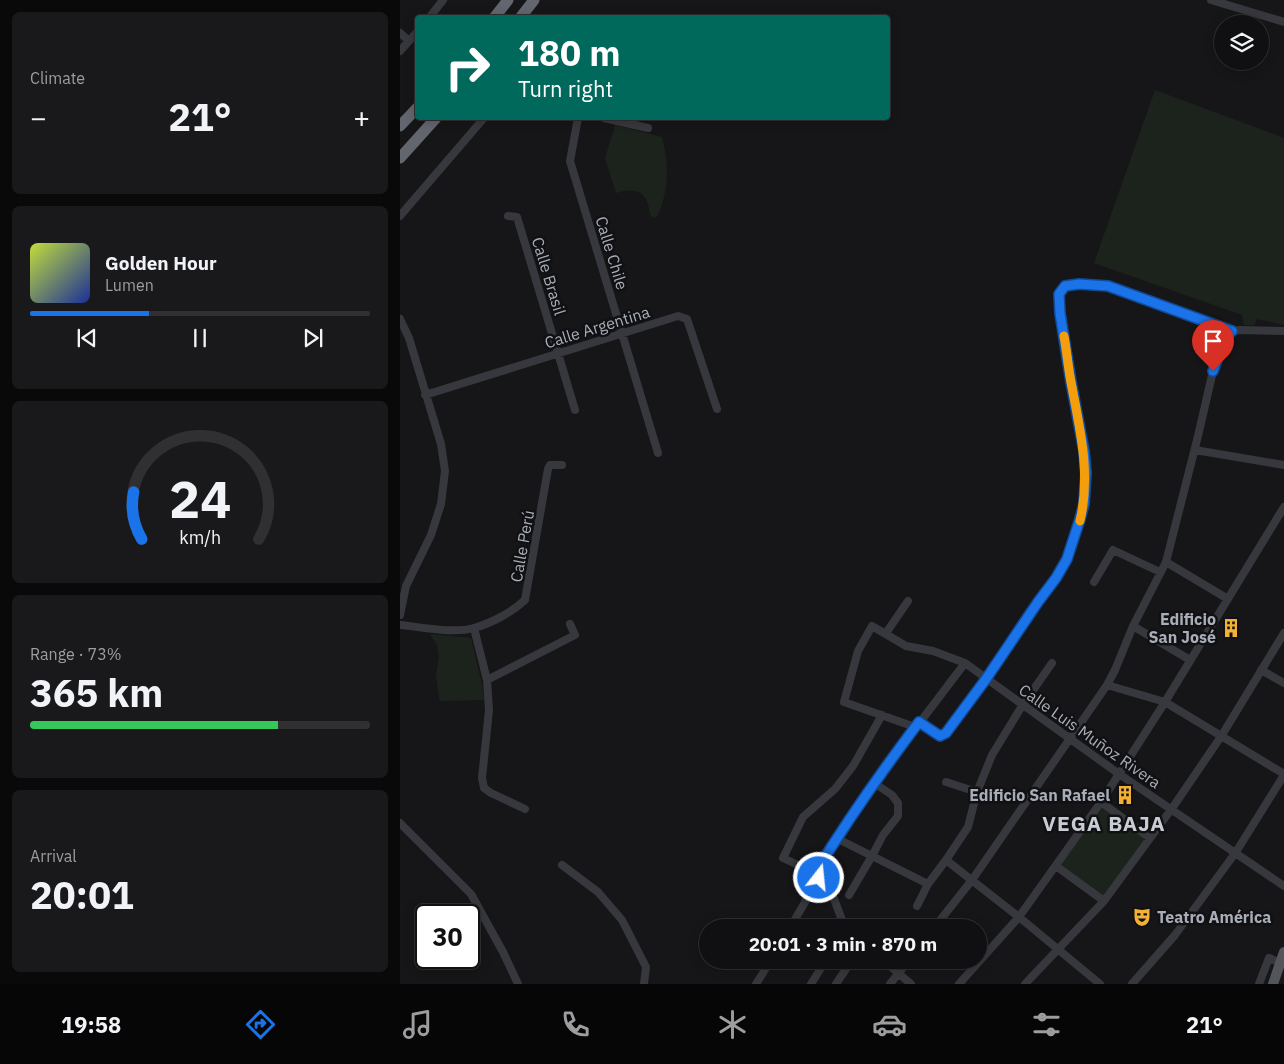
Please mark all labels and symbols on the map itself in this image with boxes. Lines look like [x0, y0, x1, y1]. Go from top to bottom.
street label: Calle Chile [591, 214, 633, 292]
street label: Calle Brasil [528, 235, 570, 317]
street label: Calle Argentina [542, 301, 652, 352]
pin [1192, 320, 1234, 371]
street label: Calle Perú [506, 508, 538, 584]
place label: Edificio San José [1149, 609, 1216, 647]
building icon: Edificio San José [1220, 617, 1242, 639]
street label: Calle Luis Muñoz Rivera [1015, 679, 1165, 793]
building icon: Edificio San Rafael [1114, 784, 1136, 806]
place label: Edificio San Rafael [969, 785, 1110, 805]
district label: VEGA BAJA [1042, 809, 1166, 837]
position arrow [792, 851, 844, 903]
speed limit sign: 30 [415, 904, 480, 969]
theatre icon: Teatro América [1131, 906, 1153, 928]
place label: Teatro América [1157, 907, 1271, 927]

